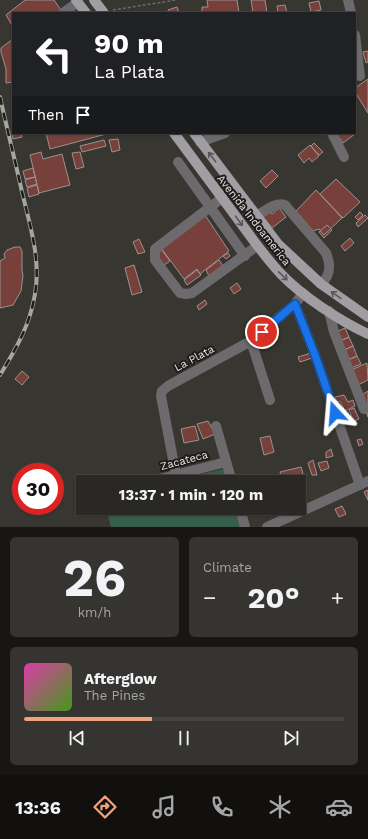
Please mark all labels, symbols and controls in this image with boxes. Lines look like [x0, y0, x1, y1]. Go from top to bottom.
text: 90 m [94, 27, 164, 60]
icon: left [28, 28, 80, 80]
text: La Plata [94, 61, 165, 82]
icon: arrive [72, 104, 94, 126]
text: Then [28, 106, 64, 124]
one-way arrow [208, 152, 216, 163]
street label: Avenida Indoamerica [214, 172, 293, 268]
one-way arrow [235, 215, 243, 226]
one-way arrow [278, 271, 288, 281]
one-way arrow [331, 291, 342, 299]
pin [245, 315, 279, 349]
icon: arrive [251, 321, 273, 343]
street label: La Plata [172, 343, 216, 374]
position arrow [314, 392, 356, 434]
street label: Zacateca [159, 448, 209, 473]
speed limit sign: 30 [12, 463, 64, 515]
text: 13:37 · 1 min · 120 m [119, 486, 263, 504]
text: 26 [63, 548, 126, 609]
text: Climate [203, 560, 252, 575]
text: 20° [247, 580, 300, 615]
text: − [203, 585, 216, 610]
text: + [331, 585, 344, 610]
text: km/h [78, 605, 111, 620]
text: Afterglow [84, 670, 157, 688]
text: The Pines [84, 688, 145, 703]
icon: previous [66, 727, 88, 749]
icon: pause [173, 727, 195, 749]
icon: next [280, 727, 302, 749]
icon: directions [91, 793, 119, 821]
icon: music [150, 793, 178, 821]
icon: phone [208, 793, 236, 821]
icon: climate [266, 793, 294, 821]
icon: car [325, 793, 353, 821]
text: 13:36 [15, 797, 61, 818]

